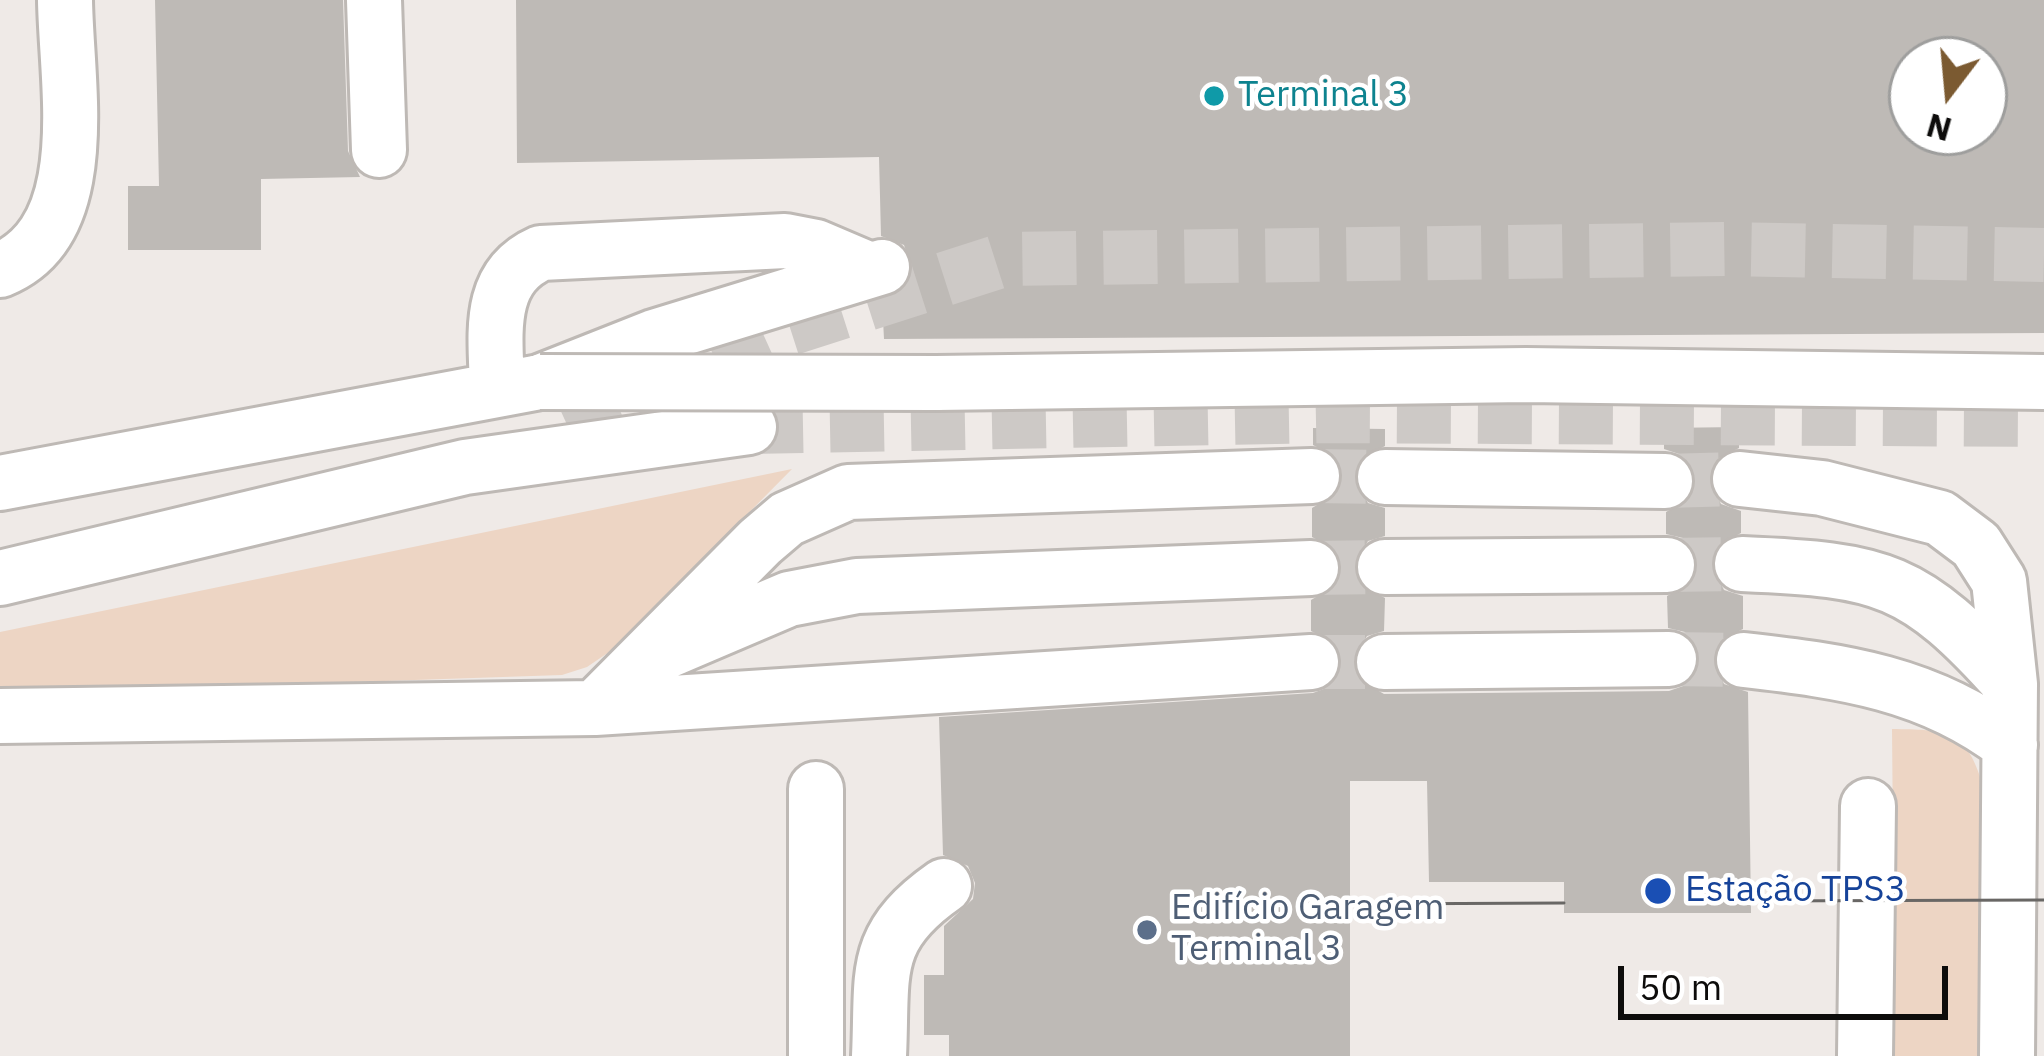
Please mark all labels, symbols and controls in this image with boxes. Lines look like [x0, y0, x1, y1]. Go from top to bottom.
north arrow [1888, 36, 2008, 156]
place label: Terminal 3 [1238, 74, 1409, 118]
marker: Terminal 3 [1201, 83, 1227, 109]
text: N [1921, 104, 1956, 152]
place label: Estação TPS3 [1685, 869, 1906, 913]
marker: Estação TPS3 [1642, 875, 1674, 907]
place label: Edifício Garagem Terminal 3 [1171, 887, 1444, 972]
marker: Edifício Garagem Terminal 3 [1134, 917, 1160, 943]
scale bar [1624, 942, 1954, 1016]
text: 50 m [1639, 963, 1722, 1010]

